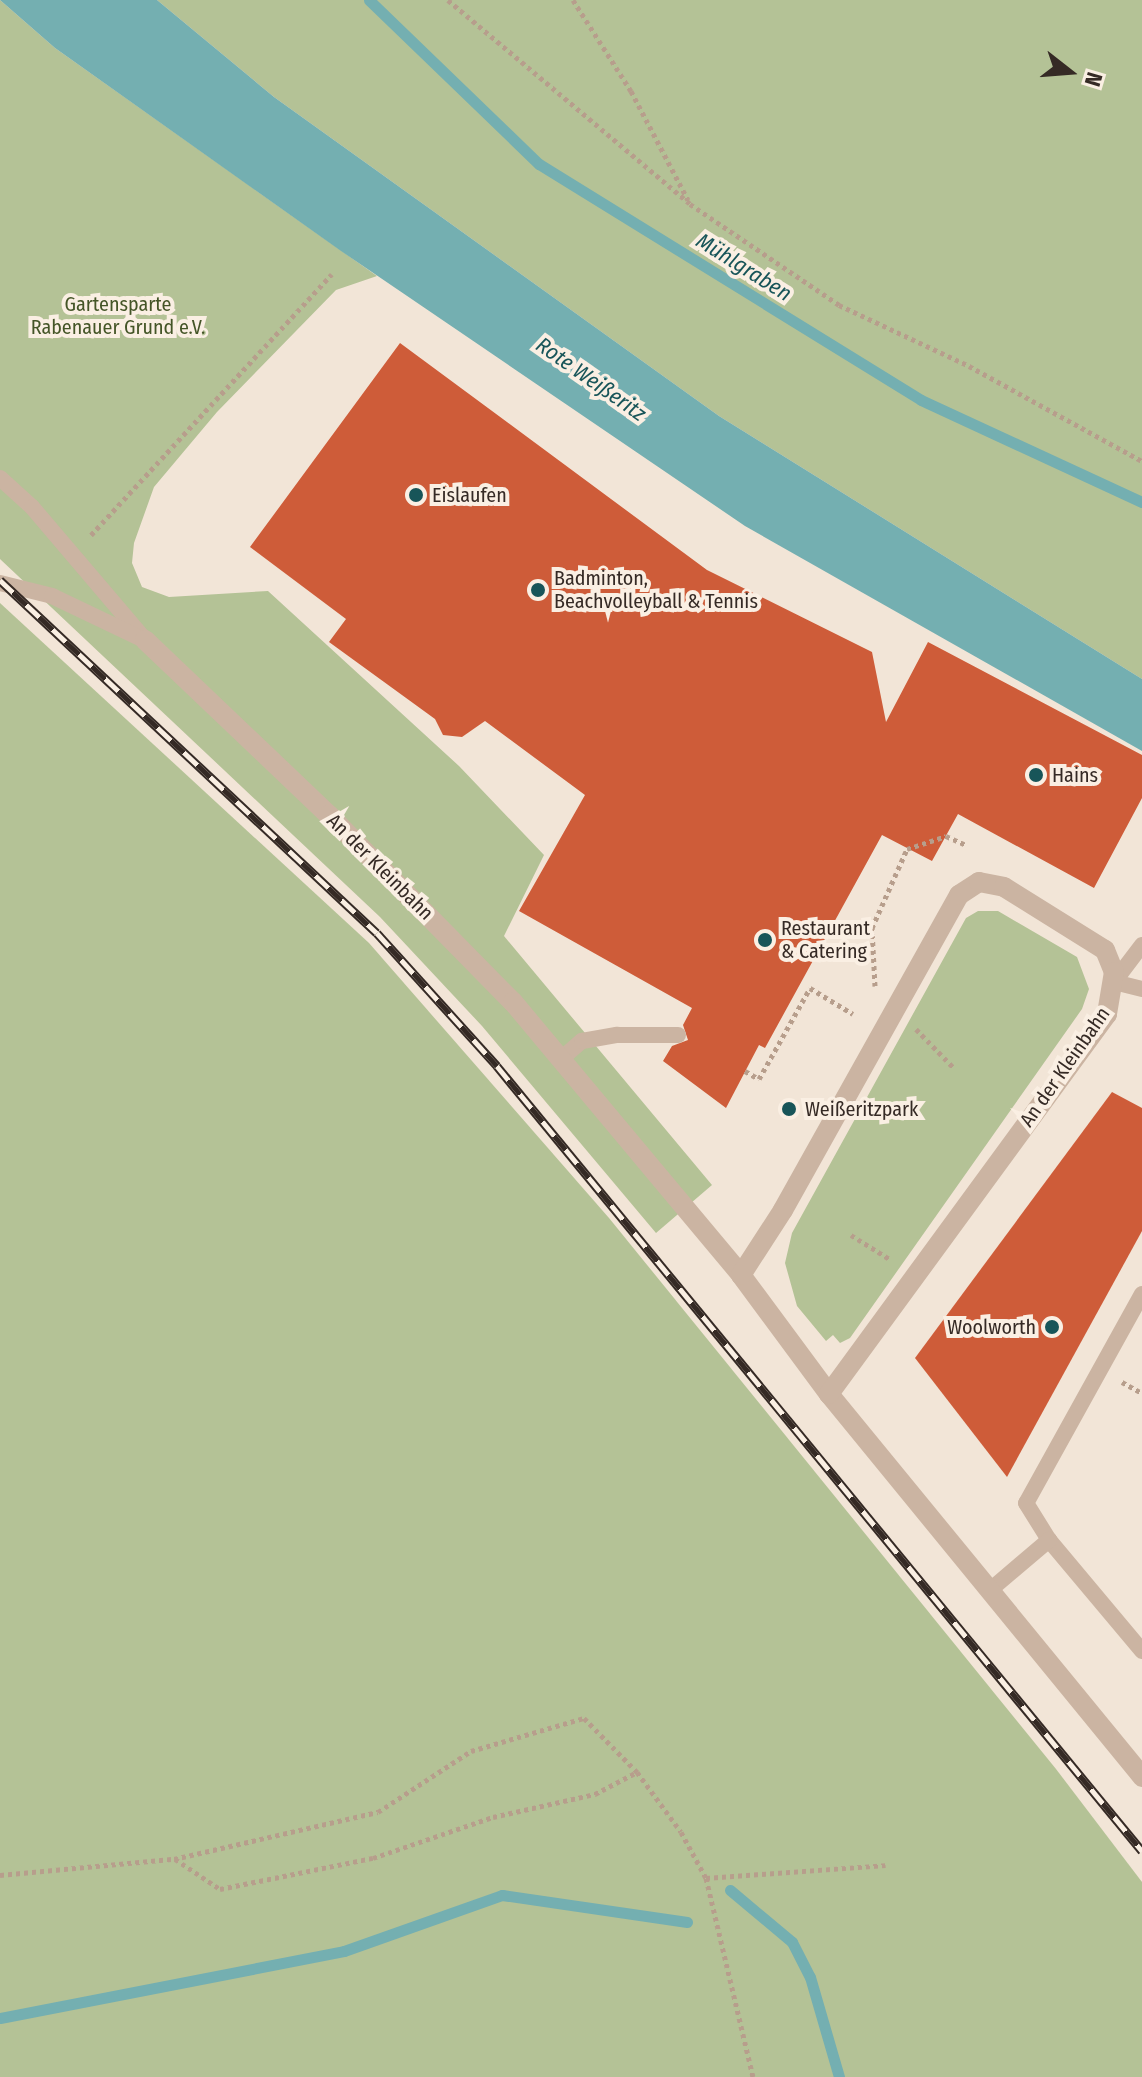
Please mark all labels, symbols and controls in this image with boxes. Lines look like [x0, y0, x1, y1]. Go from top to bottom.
north arrow [1030, 32, 1110, 112]
text: N [1079, 69, 1108, 89]
water label: Mühlgraben [691, 227, 797, 307]
park label: Gartensparte Rabenauer Grund e.V. [31, 292, 205, 339]
water label: Rote Weißeritz [531, 331, 651, 427]
place label: Eislaufen [432, 483, 507, 507]
marker: Eislaufen [407, 486, 425, 504]
place label: Badminton, Beachvolleyball & Tennis [554, 566, 758, 613]
marker: Badminton, Beachvolleyball & Tennis [529, 581, 547, 599]
place label: Hains [1052, 763, 1098, 787]
marker: Hains [1027, 766, 1045, 784]
street label: An der Kleinbahn [322, 809, 438, 925]
place label: Restaurant & Catering [781, 916, 870, 963]
marker: Restaurant & Catering [756, 931, 774, 949]
street label: An der Kleinbahn [1015, 1003, 1115, 1131]
place label: Weißeritzpark [805, 1097, 918, 1121]
marker: Weißeritzpark [780, 1100, 798, 1118]
place label: Woolworth [947, 1315, 1036, 1339]
marker: Woolworth [1043, 1318, 1061, 1336]

